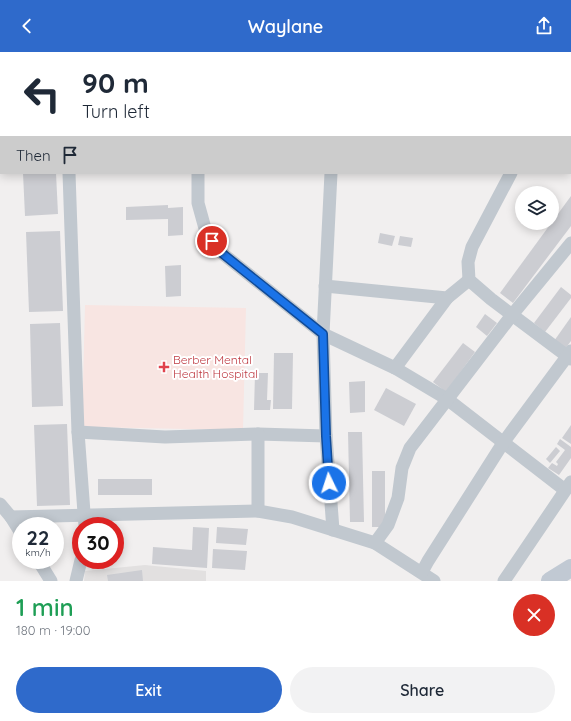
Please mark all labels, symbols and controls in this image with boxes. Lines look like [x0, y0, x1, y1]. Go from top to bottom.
icon: back [16, 15, 38, 37]
text: Waylane [248, 15, 323, 38]
icon: share [533, 15, 555, 37]
text: 90 m [82, 65, 149, 100]
icon: left [16, 68, 68, 120]
text: Turn left [82, 100, 150, 123]
icon: arrive [59, 144, 81, 166]
text: Then [16, 146, 51, 165]
map controls [515, 186, 559, 230]
button: layers [515, 186, 559, 230]
pin [195, 224, 229, 258]
icon: arrive [201, 230, 223, 252]
place label: Berber Mental Health Hospital [173, 352, 258, 381]
marker: Berber Mental Health Hospital [158, 361, 170, 373]
position arrow [308, 462, 350, 504]
speed limit sign: 30 [72, 517, 124, 569]
text: 22 [27, 525, 49, 550]
text: km/h [25, 546, 51, 559]
text: 1 min [16, 592, 74, 622]
button: close [513, 594, 555, 636]
text: 180 m · 19:00 [16, 622, 91, 638]
button: Exit [16, 667, 282, 713]
button: Share [290, 667, 555, 713]

